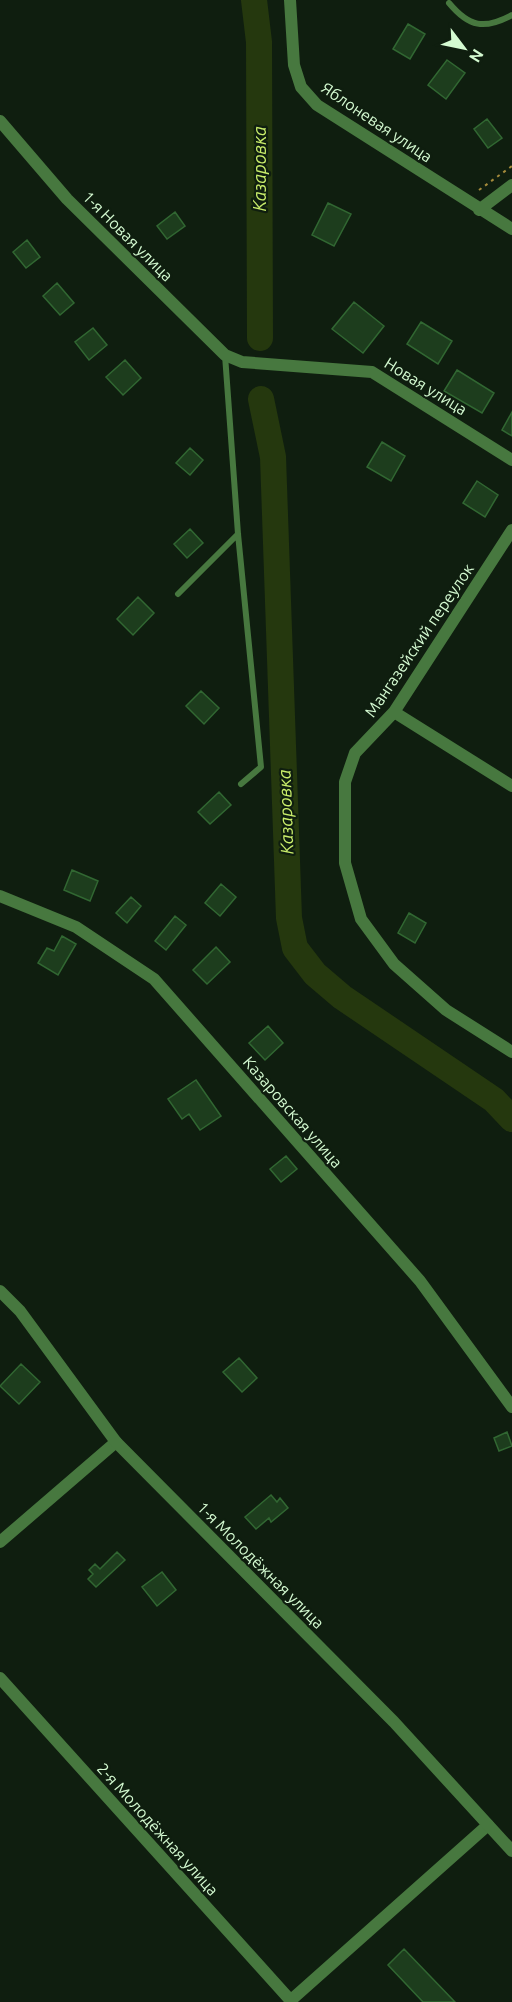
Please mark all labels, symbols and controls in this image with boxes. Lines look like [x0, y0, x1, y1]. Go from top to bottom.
north arrow [434, 18, 494, 78]
text: N [466, 46, 488, 66]
street label: Яблоневая улица [318, 78, 436, 166]
water label: Казаровка [249, 126, 269, 212]
street label: 1-я Новая улица [79, 187, 177, 285]
street label: Новая улица [382, 354, 470, 418]
street label: Мангазейский переулок [361, 560, 477, 720]
water label: Казаровка [274, 769, 296, 855]
street label: Казаровская улица [240, 1053, 346, 1171]
street label: 1-я Молодёжная улица [194, 1498, 328, 1632]
street label: 2-я Молодёжная улица [94, 1759, 222, 1899]

